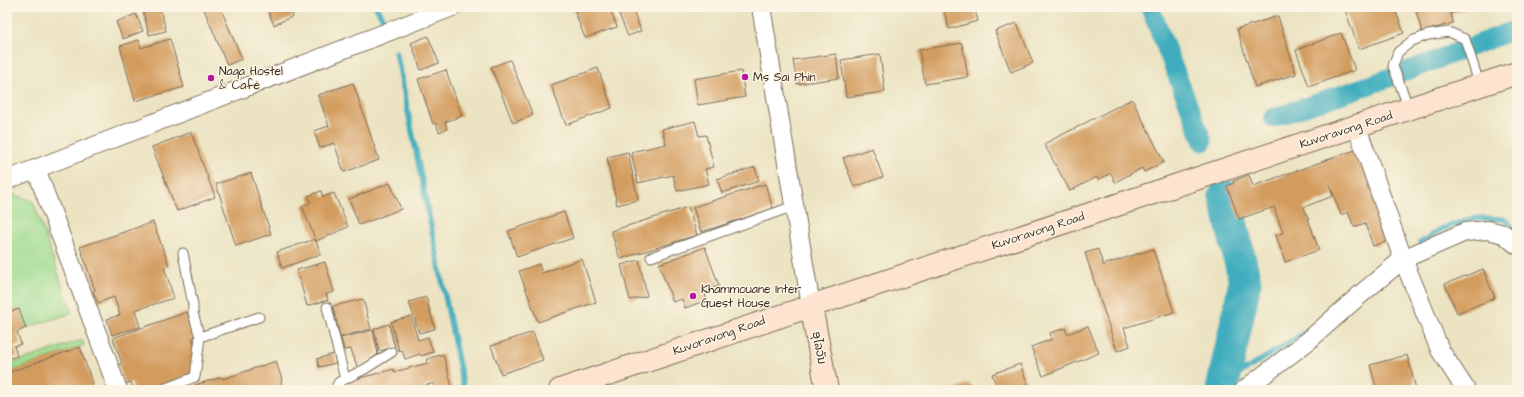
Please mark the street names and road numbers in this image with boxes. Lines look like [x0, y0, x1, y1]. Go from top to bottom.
street label: Kuvoravong Road [1297, 107, 1395, 154]
street label: Kuvoravong Road [989, 208, 1087, 255]
street label: Kuvoravong Road [671, 312, 768, 361]
street label: ອຸໄລວັນ [807, 330, 831, 366]

